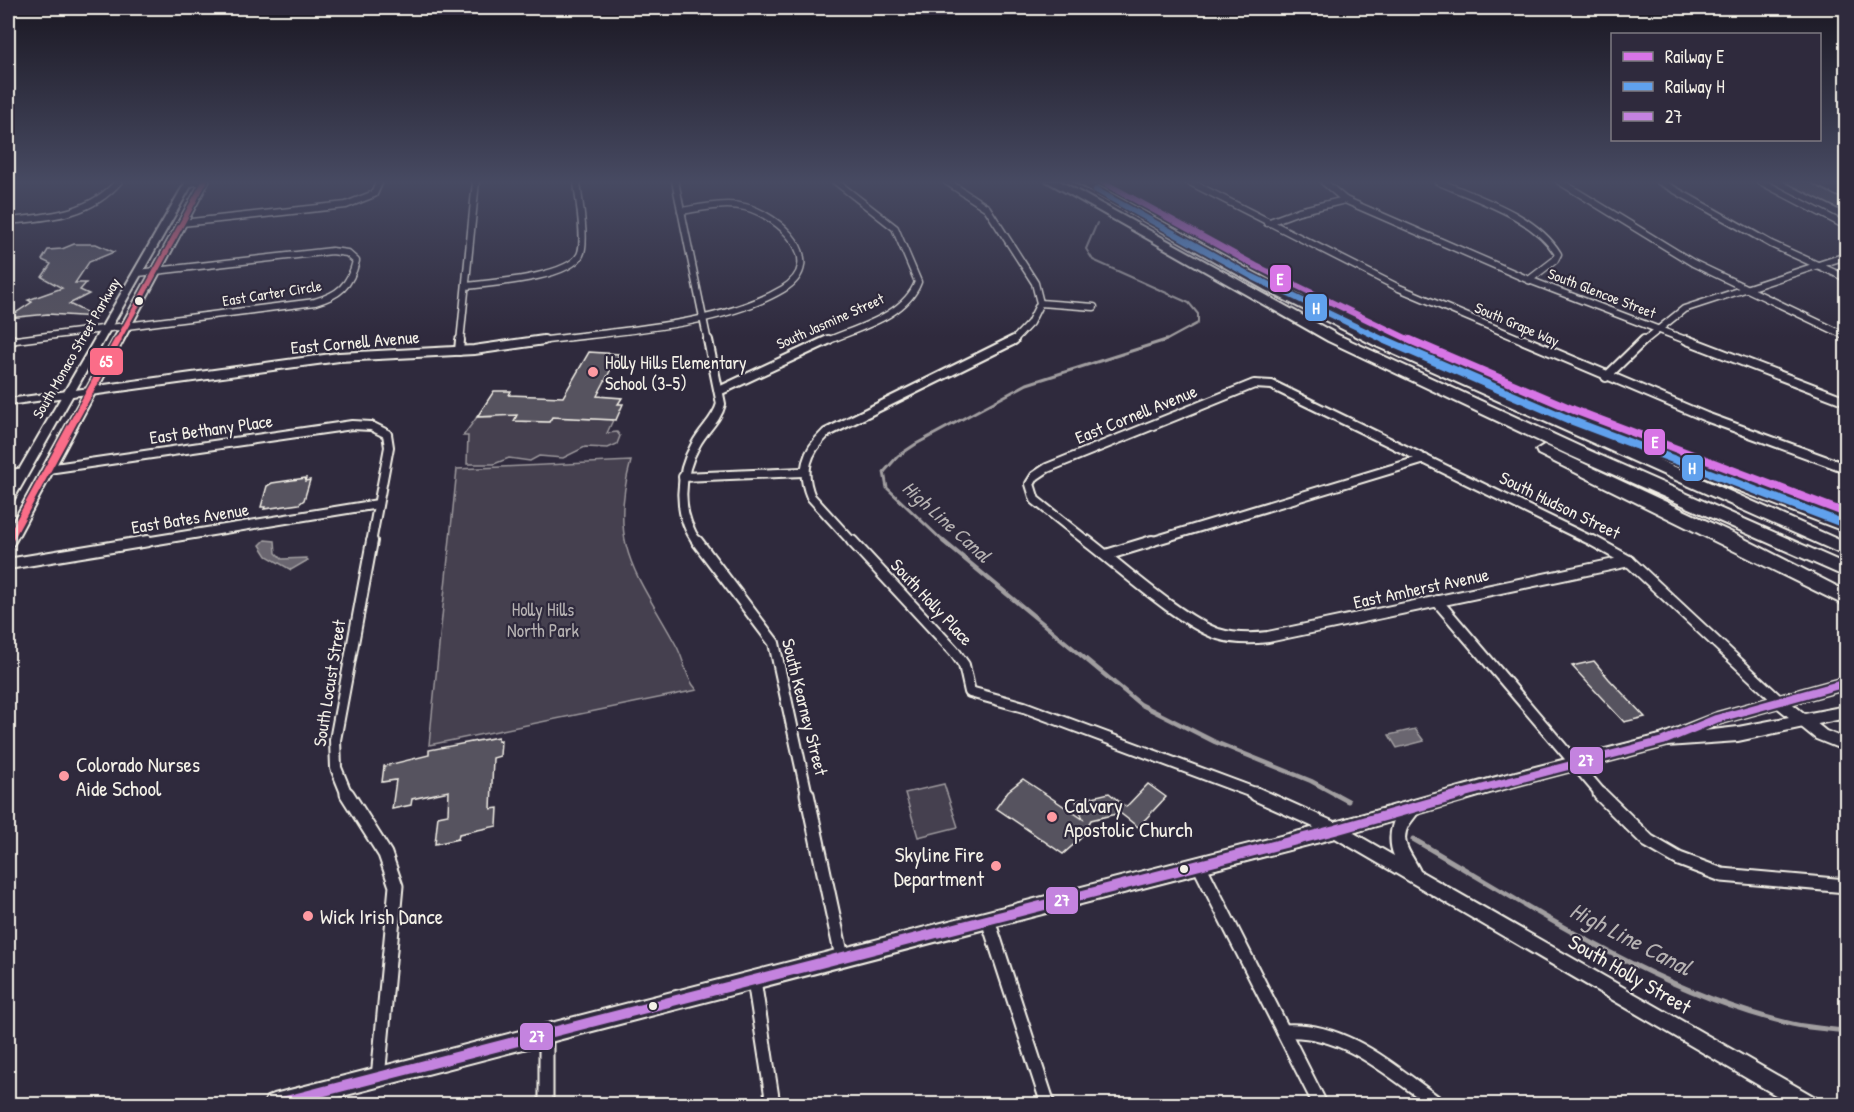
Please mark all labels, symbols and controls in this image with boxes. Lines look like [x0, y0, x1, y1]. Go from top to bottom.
legend [1611, 33, 1821, 141]
text: Railway E [1665, 44, 1724, 69]
text: Railway H [1665, 74, 1725, 99]
text: 27 [1665, 104, 1682, 129]
street label: South Glencoe Street [1545, 263, 1660, 324]
line badge: E [1269, 264, 1292, 293]
text: E [1276, 268, 1284, 290]
street label: South Monaco Street Parkway [27, 274, 125, 422]
street label: East Carter Circle [221, 275, 323, 311]
street label: South Jasmine Street [773, 288, 888, 354]
line badge: H [1304, 293, 1328, 322]
unlabelled marker [133, 295, 145, 307]
text: H [1312, 297, 1320, 319]
street label: South Grape Way [1471, 297, 1563, 351]
street label: East Cornell Avenue [290, 324, 420, 360]
line badge: 65 [89, 347, 124, 376]
text: 65 [99, 350, 113, 372]
place label: Holly Hills Elementary School (3-5) [605, 350, 747, 396]
marker: Holly Hills Elementary School (3-5) [586, 365, 600, 379]
street label: East Cornell Avenue [1071, 378, 1201, 450]
street label: East Bethany Place [148, 408, 274, 450]
line badge: E [1643, 428, 1666, 456]
text: E [1651, 431, 1659, 453]
line badge: H [1681, 454, 1704, 482]
text: H [1688, 457, 1696, 479]
street label: South Hudson Street [1495, 465, 1625, 545]
water label: High Line Canal [896, 474, 998, 570]
street label: East Bates Avenue [130, 496, 250, 540]
street label: South Holly Place [885, 553, 979, 651]
street label: East Amherst Avenue [1351, 561, 1491, 615]
park label: Holly Hills North Park [507, 597, 579, 643]
street label: South Locust Street [307, 617, 351, 748]
street label: South Kearney Street [776, 636, 834, 779]
line badge: 27 [1569, 746, 1604, 775]
text: 27 [1578, 749, 1594, 771]
place label: Colorado Nurses Aide School [76, 750, 200, 803]
marker: Colorado Nurses Aide School [57, 769, 71, 783]
place label: Calvary Apostolic Church [1064, 791, 1193, 844]
marker: Calvary Apostolic Church [1045, 810, 1059, 824]
place label: Skyline Fire Department [894, 840, 985, 893]
marker: Skyline Fire Department [989, 859, 1003, 873]
unlabelled marker [1178, 863, 1190, 875]
line badge: 27 [1045, 886, 1079, 915]
text: 27 [1054, 889, 1070, 911]
water label: High Line Canal [1564, 894, 1699, 984]
place label: Wick Irish Dance [320, 902, 443, 931]
marker: Wick Irish Dance [301, 909, 315, 923]
street label: South Holly Street [1563, 927, 1697, 1021]
unlabelled marker [647, 1000, 659, 1012]
line badge: 27 [519, 1022, 554, 1051]
text: 27 [529, 1025, 545, 1047]

